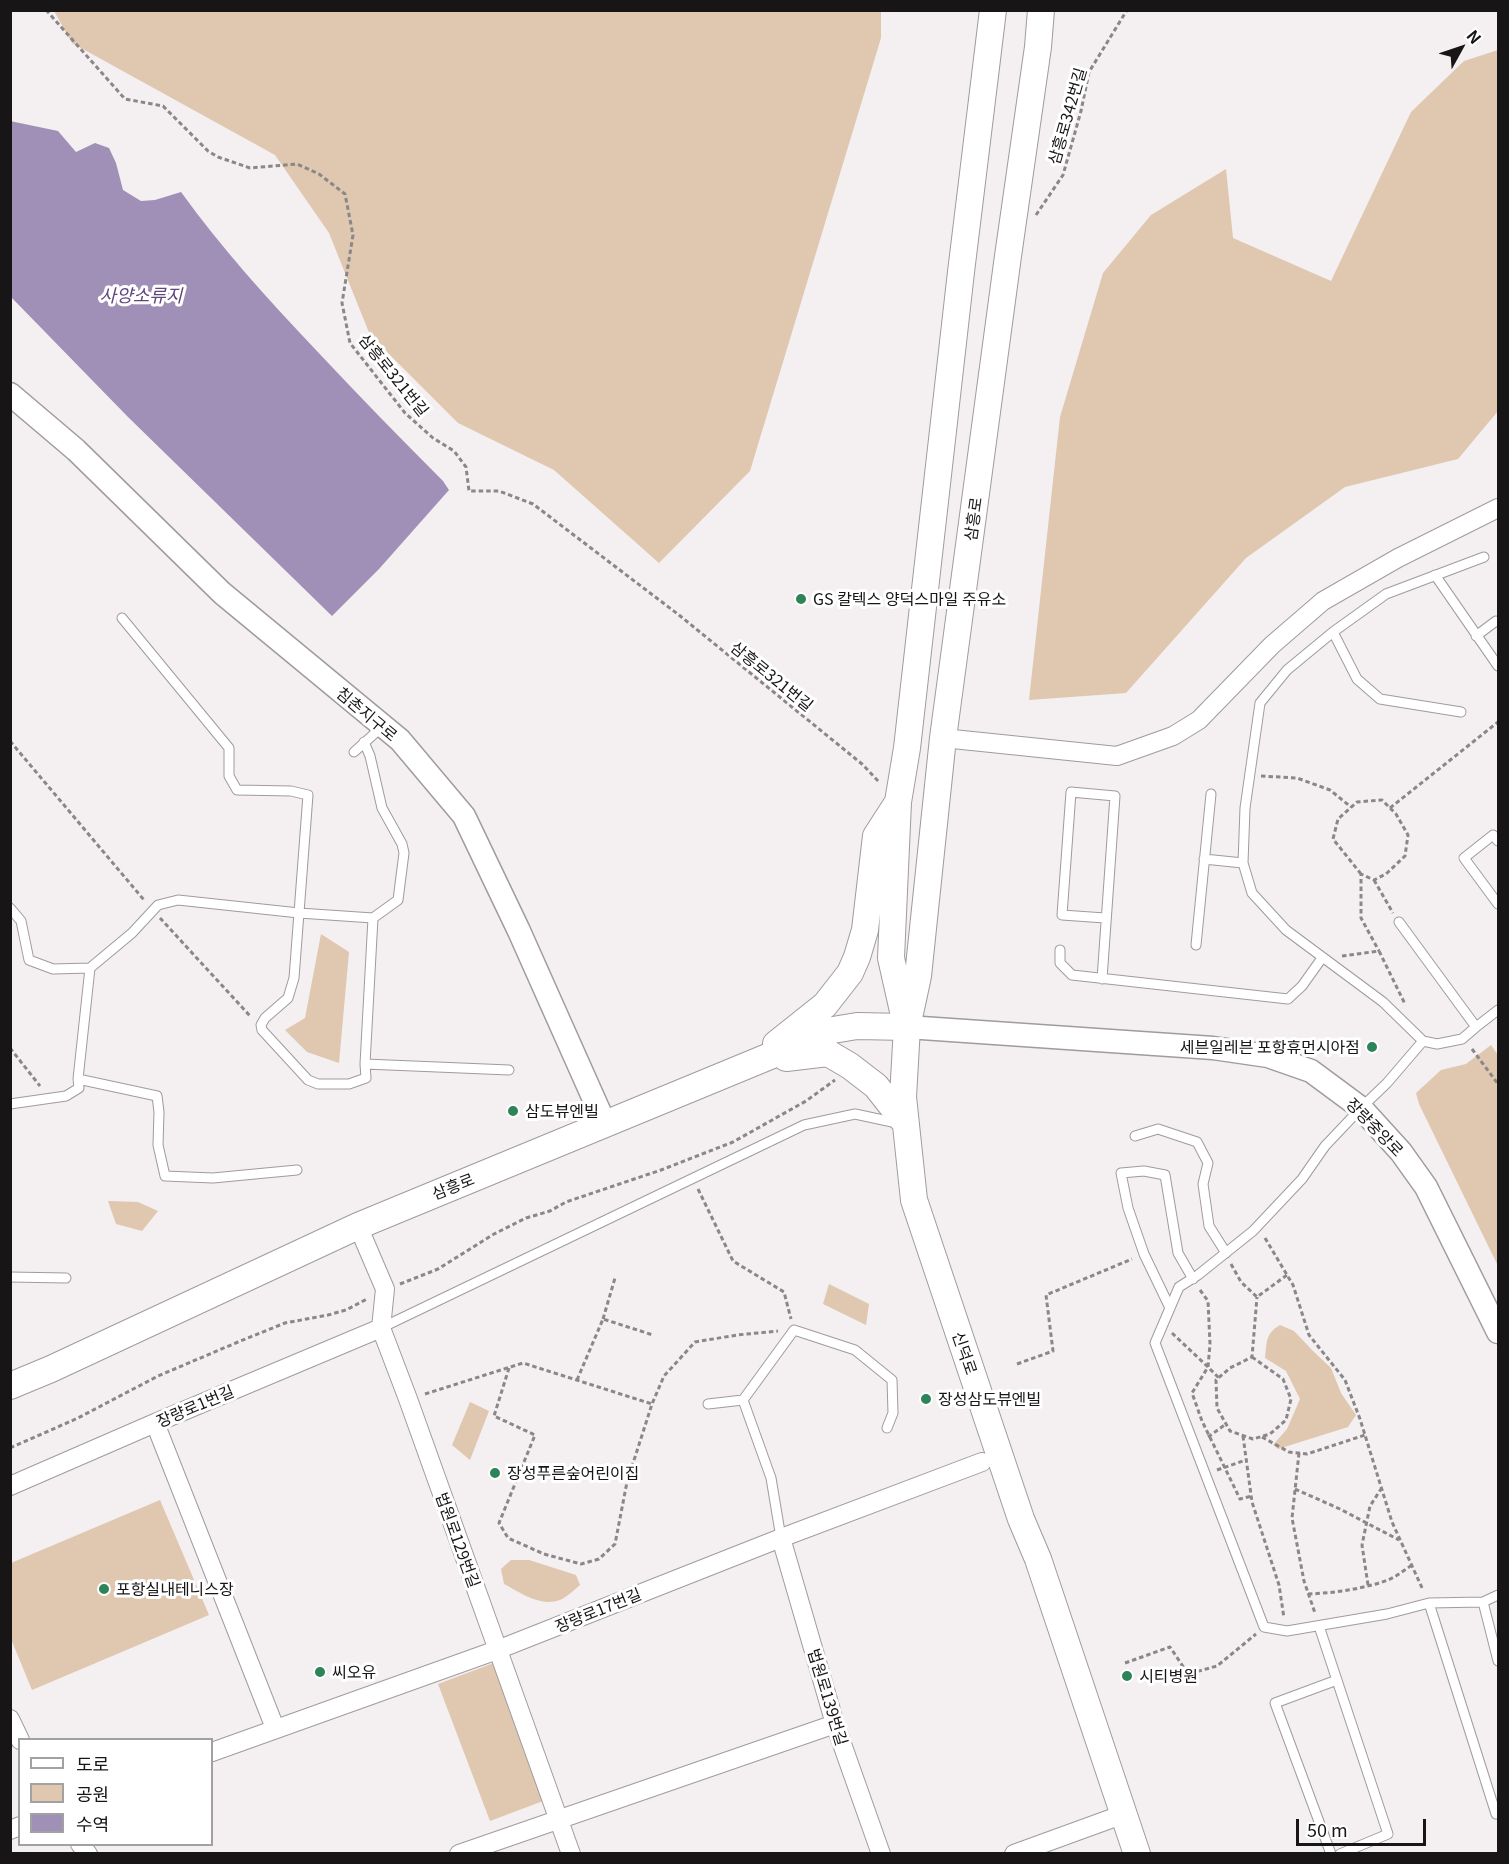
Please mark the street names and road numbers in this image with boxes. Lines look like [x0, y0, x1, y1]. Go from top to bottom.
street label: 삼흥로342번길 [1044, 65, 1090, 167]
street label: 삼흥로321번길 [355, 330, 433, 420]
street label: 삼흥로 [960, 496, 986, 542]
street label: 삼흥로321번길 [727, 637, 817, 715]
street label: 침촌지구로 [333, 683, 401, 745]
street label: 장량중앙로 [1343, 1094, 1407, 1160]
street label: 삼흥로 [429, 1169, 477, 1203]
street label: 신덕로 [949, 1329, 981, 1377]
street label: 장량로1번길 [153, 1381, 237, 1431]
street label: 법원로129번길 [432, 1490, 484, 1590]
street label: 장량로17번길 [552, 1584, 644, 1636]
street label: 법원로139번길 [804, 1646, 852, 1748]

